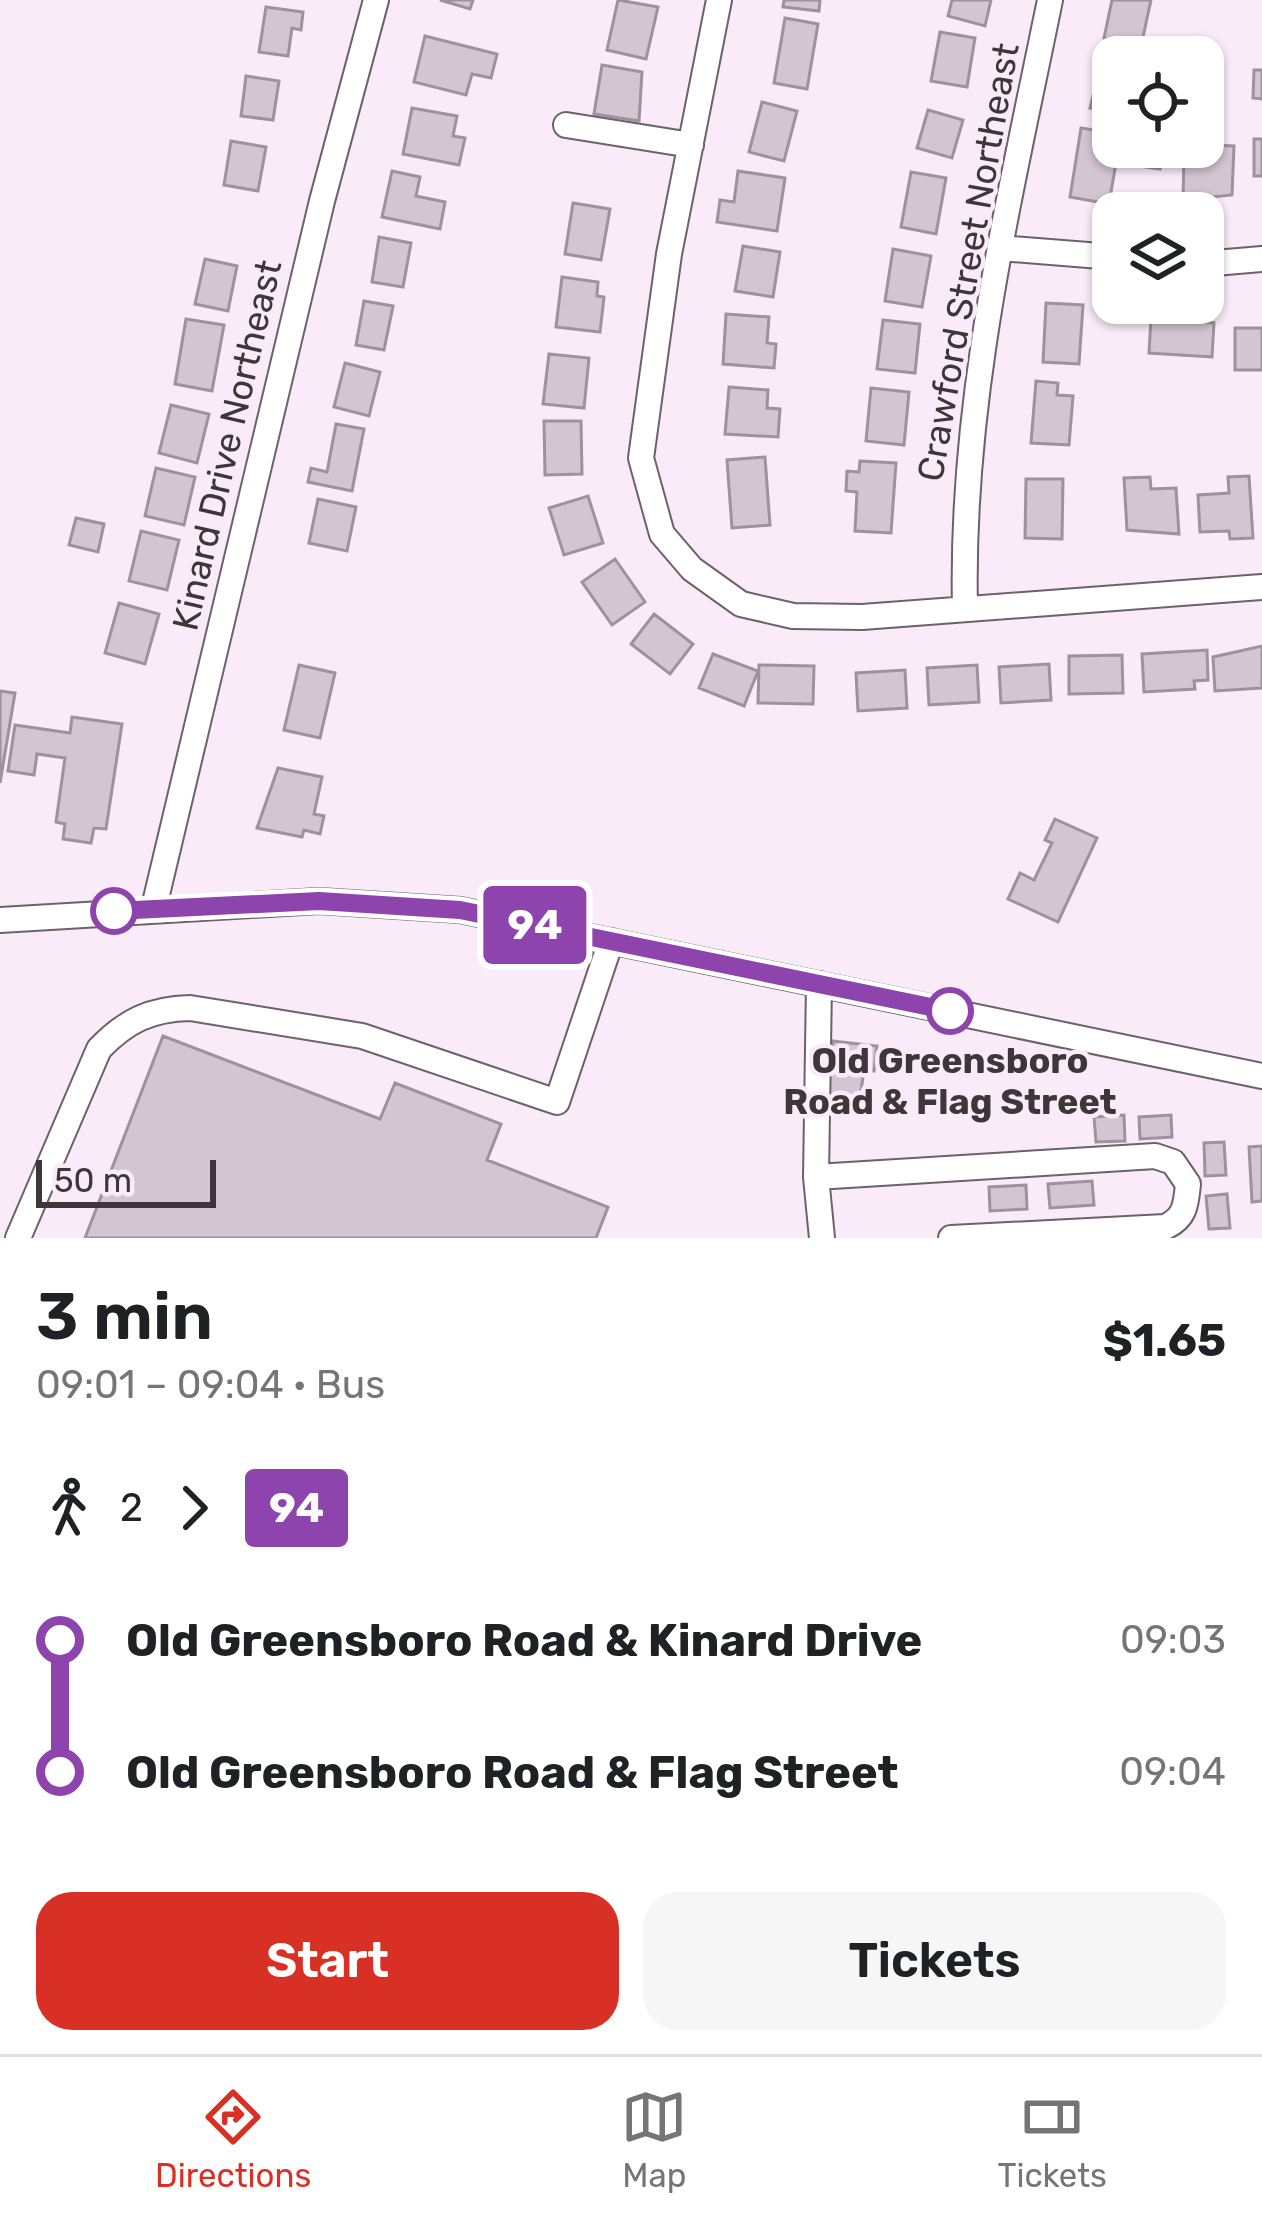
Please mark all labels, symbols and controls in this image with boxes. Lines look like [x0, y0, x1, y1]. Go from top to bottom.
map controls [1092, 36, 1224, 324]
button: locate [1092, 36, 1224, 168]
street label: Crawford Street Northeast [908, 39, 1028, 485]
button: layers [1092, 192, 1224, 324]
street label: Kinard Drive Northeast [163, 256, 291, 634]
line badge: 94 [481, 886, 589, 964]
unlabelled marker [92, 889, 136, 933]
text: 94 [507, 900, 563, 950]
marker: Old Greensboro Road & Flag Street [928, 989, 972, 1033]
place label: Old Greensboro Road & Flag Street [783, 1039, 1117, 1123]
scale bar [36, 1154, 216, 1207]
text: 50 m [54, 1161, 132, 1200]
text: 3 min [36, 1277, 213, 1356]
text: $1.65 [1103, 1314, 1226, 1367]
text: 09:01 – 09:04 · Bus [36, 1362, 385, 1408]
icon: walk [36, 1475, 102, 1541]
icon: forward [161, 1475, 227, 1541]
text: 94 [269, 1483, 324, 1533]
text: 2 [120, 1485, 143, 1531]
text: Old Greensboro Road & Kinard Drive [126, 1614, 922, 1667]
text: 09:03 [1120, 1617, 1226, 1663]
text: Old Greensboro Road & Flag Street [126, 1746, 899, 1799]
text: 09:04 [1119, 1749, 1226, 1795]
button: Start [36, 1892, 619, 2030]
button: Tickets [643, 1892, 1226, 2030]
tab: Directions [155, 2084, 311, 2195]
tab: Map [621, 2084, 687, 2195]
tab: Tickets [997, 2084, 1107, 2195]

